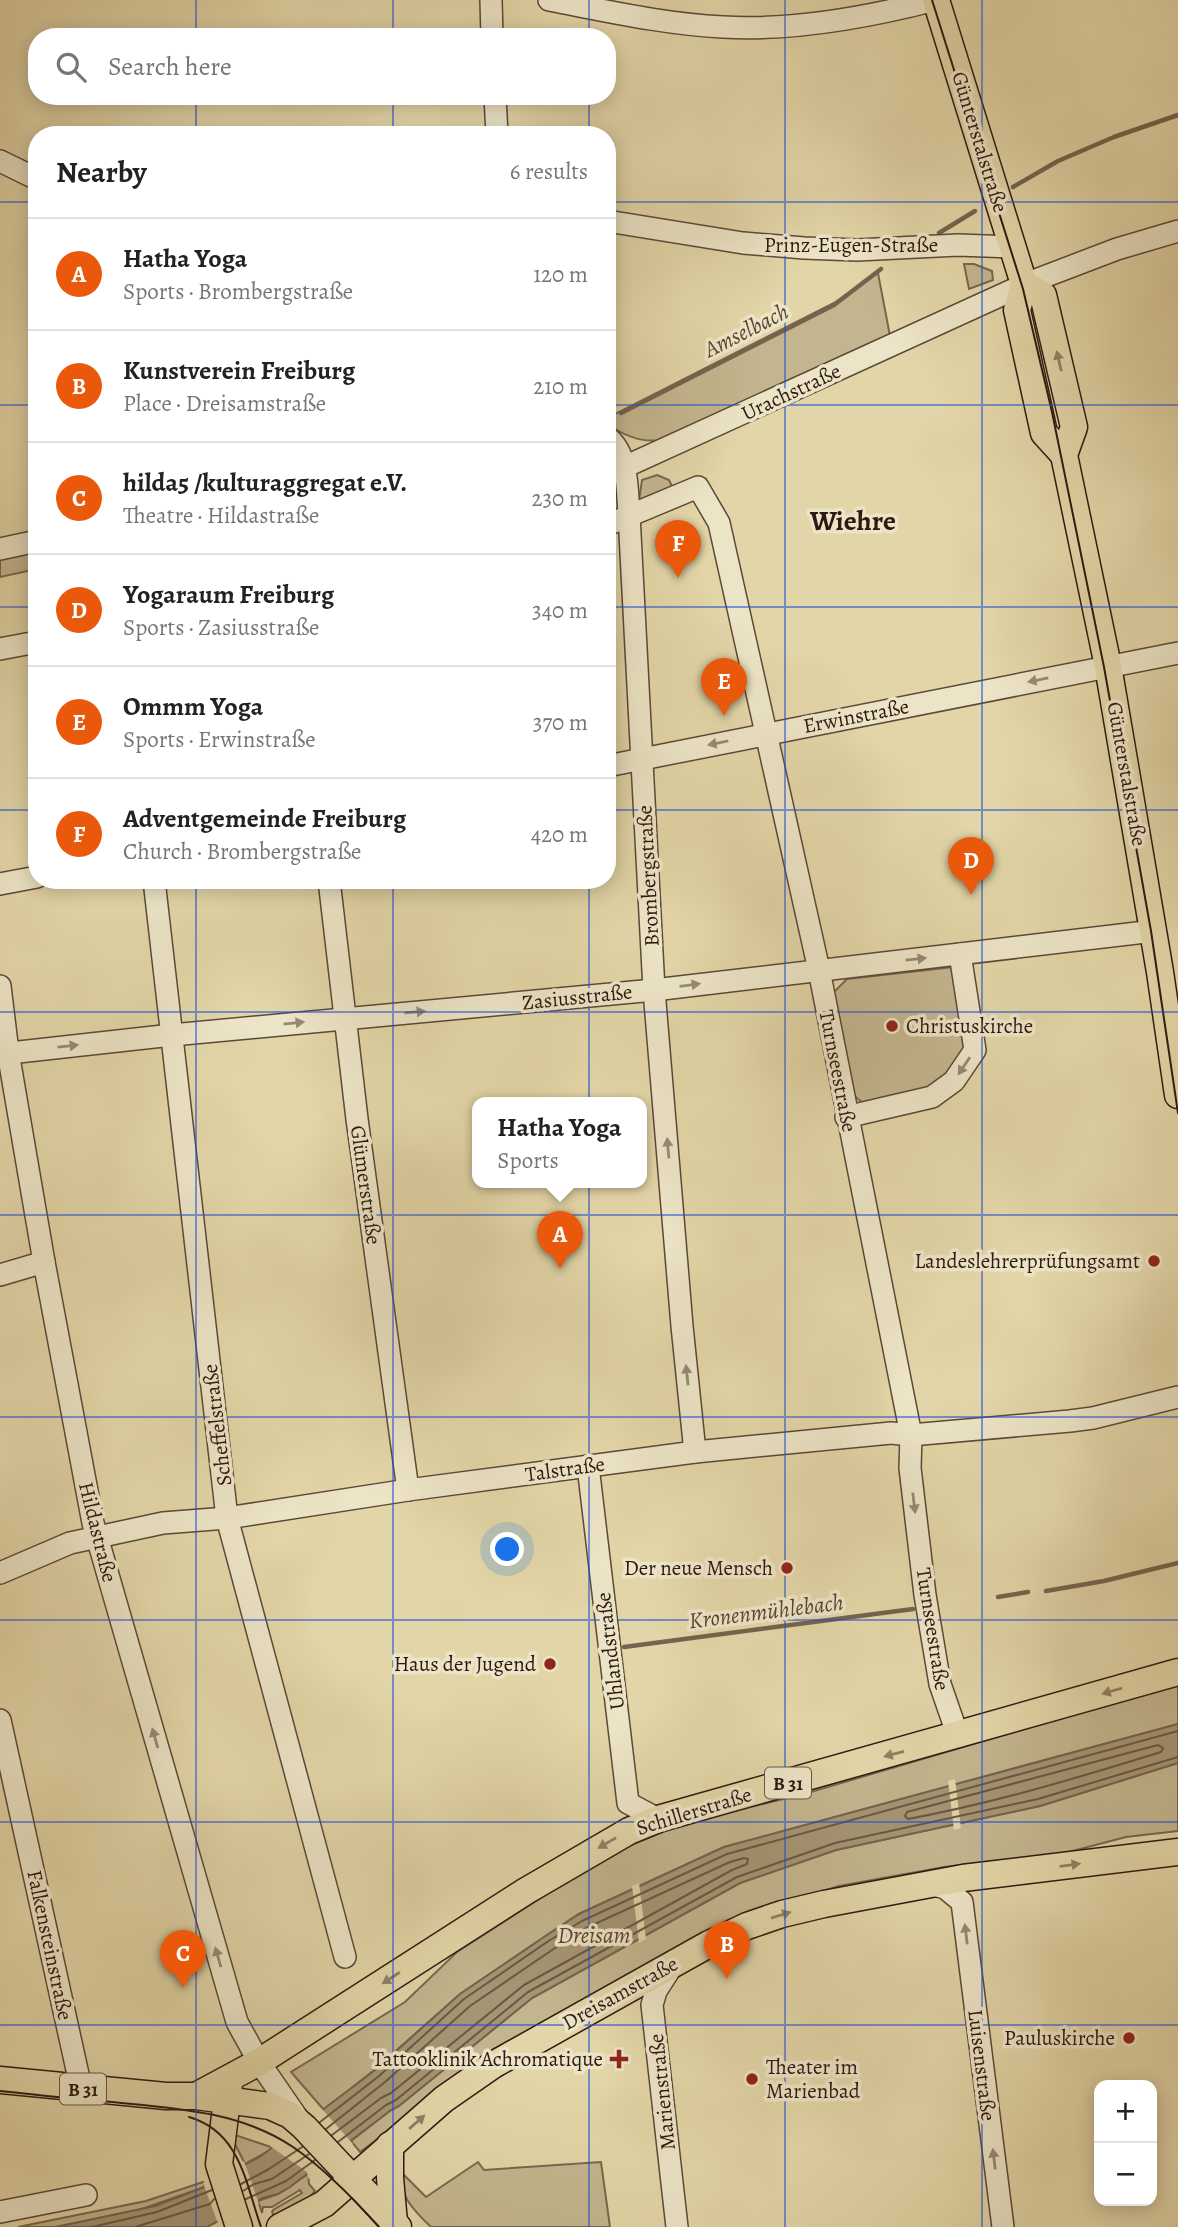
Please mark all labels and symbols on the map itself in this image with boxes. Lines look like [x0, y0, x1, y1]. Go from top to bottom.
street label: Günterstalstraße [945, 68, 1015, 216]
street label: Prinz-Eugen-Straße [764, 231, 938, 259]
water label: Amselbach [698, 296, 794, 365]
one-way arrow [1053, 350, 1064, 372]
street label: Urachstraße [737, 357, 845, 427]
district label: Wiehre [809, 502, 896, 540]
pin: F [655, 520, 701, 578]
pin: E [701, 658, 747, 716]
one-way arrow [1027, 674, 1049, 685]
street label: Erwinstraße [801, 692, 911, 740]
street label: Günterstalstraße [1101, 700, 1153, 848]
one-way arrow [707, 737, 729, 748]
street label: Brombergstraße [630, 805, 666, 947]
pin: D [948, 837, 994, 895]
one-way arrow [905, 953, 927, 964]
street label: Zasiusstraße [520, 977, 634, 1017]
one-way arrow [679, 980, 701, 991]
one-way arrow [404, 1006, 426, 1017]
street label: Turnseestraße [812, 1008, 864, 1134]
place label: Christuskirche [906, 1012, 1033, 1040]
one-way arrow [283, 1017, 305, 1028]
marker: Christuskirche [884, 1018, 900, 1034]
one-way arrow [57, 1040, 79, 1051]
one-way arrow [957, 1057, 970, 1076]
street label: Glümerstraße [344, 1124, 388, 1246]
one-way arrow [662, 1137, 673, 1159]
pin: A [537, 1211, 583, 1269]
place label: Landeslehrerprüfungsamt [914, 1247, 1140, 1275]
marker: Landeslehrerprüfungsamt [1146, 1253, 1162, 1269]
street label: Scheffelstraße [196, 1363, 238, 1487]
one-way arrow [681, 1363, 692, 1385]
street label: Talstraße [523, 1450, 607, 1488]
street label: Hildastraße [72, 1479, 124, 1585]
one-way arrow [909, 1492, 920, 1514]
your location [490, 1532, 524, 1566]
place label: Der neue Mensch [624, 1554, 773, 1582]
marker: Der neue Mensch [779, 1560, 795, 1576]
street label: Turnseestraße [909, 1566, 957, 1692]
water label: Kronenmühlebach [687, 1587, 845, 1636]
street label: Uhlandstraße [589, 1591, 631, 1711]
place label: Haus der Jugend [394, 1650, 537, 1678]
marker: Haus der Jugend [542, 1656, 558, 1672]
one-way arrow [1101, 1686, 1123, 1697]
one-way arrow [150, 1727, 160, 1748]
one-way arrow [883, 1749, 904, 1759]
road number: B 31 [765, 1768, 811, 1798]
street label: Schillerstraße [633, 1780, 755, 1842]
one-way arrow [598, 1837, 617, 1849]
one-way arrow [1060, 1859, 1082, 1870]
street label: Falkensteinstraße [20, 1867, 80, 2023]
one-way arrow [770, 1909, 791, 1919]
water label: Dreisam [558, 1920, 630, 1951]
pin: B [704, 1921, 750, 1979]
one-way arrow [960, 1922, 971, 1944]
pin: C [160, 1930, 206, 1988]
one-way arrow [212, 1945, 223, 1967]
street label: Dreisamstraße [557, 1950, 683, 2036]
one-way arrow [381, 1971, 401, 1984]
street label: Luisenstraße [961, 2008, 1003, 2122]
place label: Pauluskirche [1004, 2024, 1115, 2052]
marker: Pauluskirche [1121, 2030, 1137, 2046]
street label: Marienstraße [642, 2032, 682, 2152]
place label: Tattooklinik Achromatique [372, 2045, 603, 2073]
marker: Tattooklinik Achromatique [609, 2049, 629, 2069]
place label: Theater im Marienbad [766, 2053, 861, 2105]
marker: Theater im Marienbad [744, 2071, 760, 2087]
road number: B 31 [60, 2074, 106, 2104]
one-way arrow [408, 2114, 426, 2130]
one-way arrow [989, 2148, 1000, 2170]

